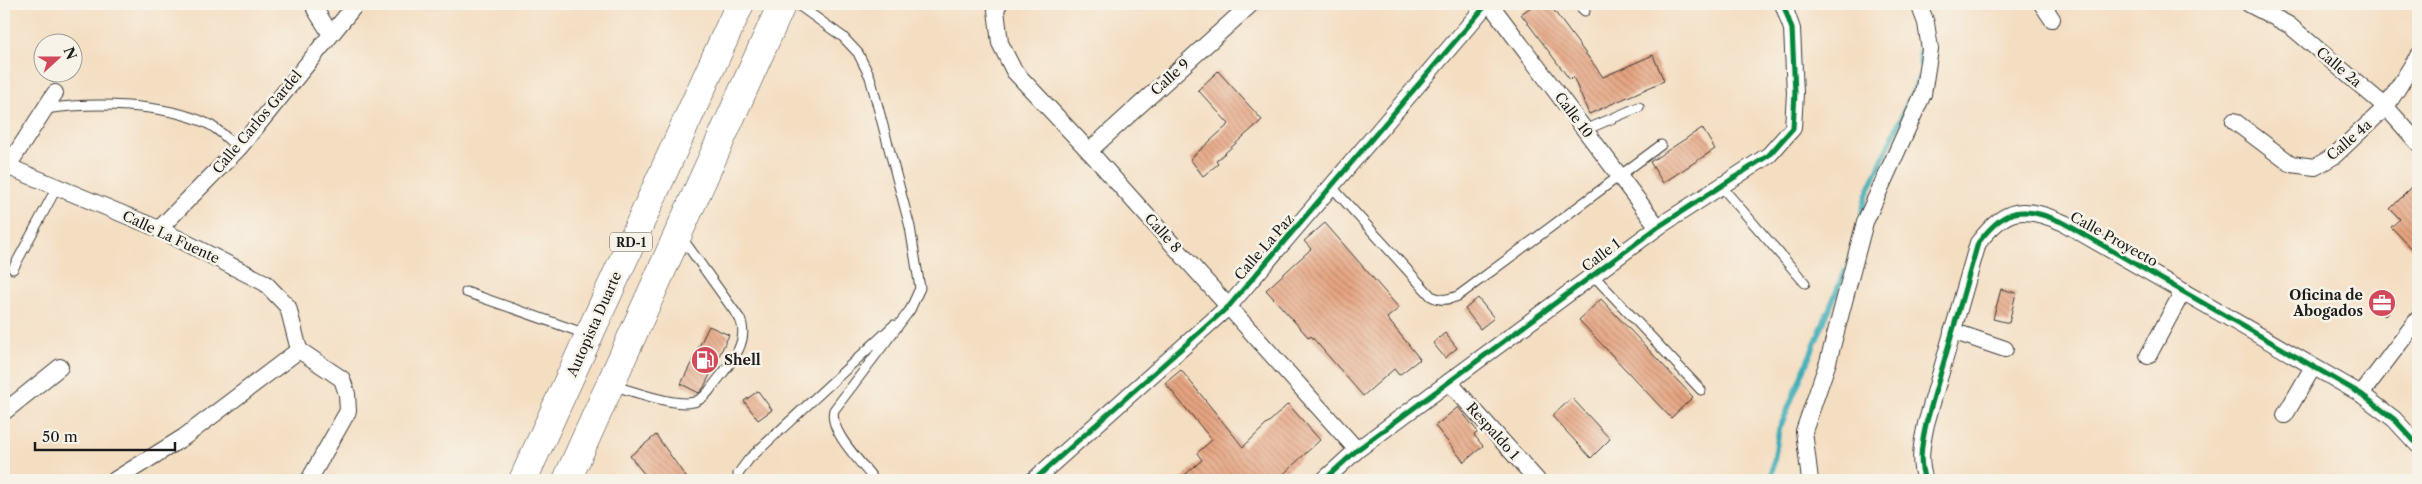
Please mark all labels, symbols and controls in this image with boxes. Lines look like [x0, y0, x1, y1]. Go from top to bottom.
north arrow [32, 32, 82, 82]
street label: Calle 2a [2313, 43, 2366, 91]
text: N [60, 44, 81, 62]
street label: Calle 9 [1147, 55, 1193, 99]
street label: Calle Carlos Gardel [208, 67, 306, 177]
street label: Calle 10 [1551, 88, 1597, 142]
street label: Calle 4a [2323, 115, 2376, 164]
street label: Calle La Fuente [119, 207, 223, 267]
street label: Calle Proyecto [2067, 208, 2161, 270]
street label: Calle 8 [1141, 210, 1185, 256]
street label: Calle La Paz [1230, 210, 1298, 284]
road number: RD-1 [610, 232, 652, 252]
street label: Calle 1 [1578, 235, 1624, 275]
street label: Autopista Duarte [562, 269, 625, 380]
place label: Oficina de Abogados [2289, 286, 2363, 320]
office icon: Oficina de Abogados [2367, 288, 2397, 318]
fuel station icon: Shell [690, 345, 720, 375]
place label: Shell [724, 351, 761, 369]
street label: Respaldo 1 [1463, 399, 1524, 463]
scale bar [35, 419, 175, 451]
text: 50 m [42, 427, 78, 446]

